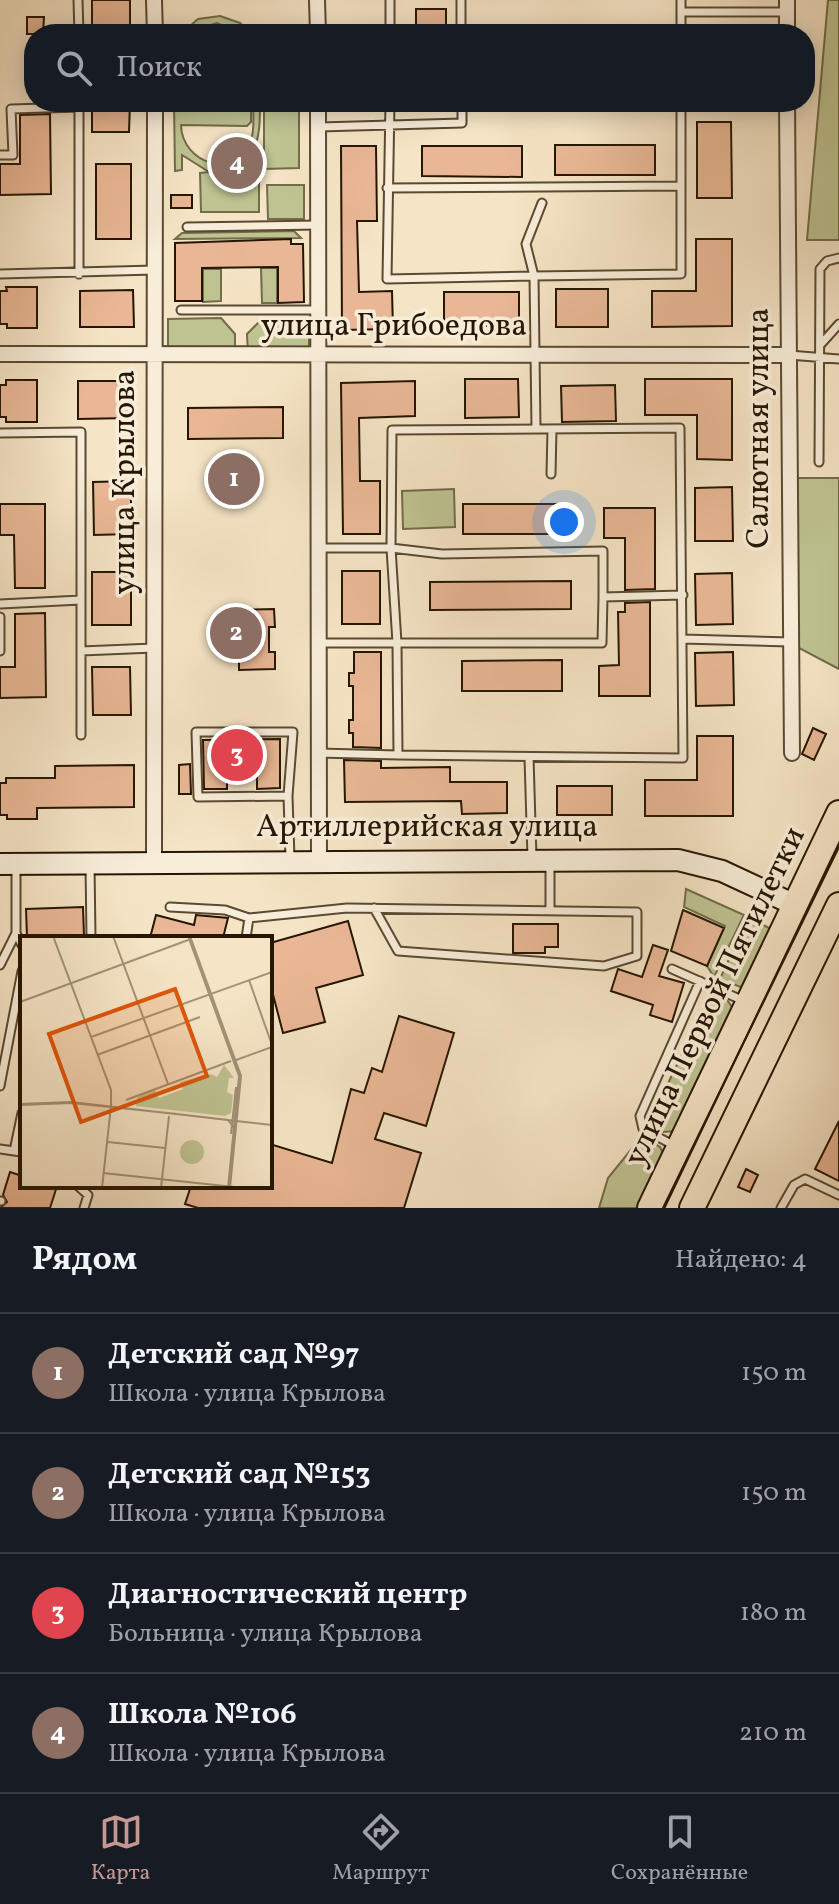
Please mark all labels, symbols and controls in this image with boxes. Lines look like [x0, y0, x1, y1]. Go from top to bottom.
search box [24, 24, 815, 112]
icon: search [52, 46, 96, 90]
text: Поиск [116, 47, 202, 89]
pin: 4 [211, 133, 263, 193]
street label: улица Грибоедова [261, 305, 527, 349]
street label: Салютная улица [738, 308, 782, 549]
street label: улица Крылова [104, 370, 148, 594]
pin: 1 [208, 449, 260, 509]
your location [544, 502, 584, 542]
pin: 2 [210, 603, 262, 663]
pin: 3 [211, 725, 263, 785]
street label: Артиллерийская улица [256, 806, 598, 850]
street label: улица Первой Пятилетки [615, 820, 817, 1174]
inset map [20, 936, 272, 1188]
text: Рядом [32, 1237, 137, 1284]
text: Найдено: 4 [675, 1242, 807, 1278]
text: Детский сад №97 [108, 1334, 360, 1376]
text: 1 [53, 1355, 63, 1391]
text: 150 m [741, 1355, 807, 1391]
text: Школа · улица Крылова [108, 1376, 386, 1412]
text: Детский сад №153 [108, 1454, 371, 1496]
text: 2 [51, 1475, 65, 1511]
text: 150 m [741, 1475, 807, 1511]
text: Школа · улица Крылова [108, 1496, 386, 1532]
text: Диагностический центр [108, 1574, 467, 1616]
text: 3 [51, 1595, 65, 1631]
text: 180 m [740, 1595, 807, 1631]
text: Больница · улица Крылова [108, 1616, 423, 1652]
text: Школа №106 [108, 1694, 297, 1736]
text: 4 [50, 1715, 66, 1751]
text: 210 m [739, 1715, 807, 1751]
text: Школа · улица Крылова [108, 1736, 386, 1772]
tab: Карта [91, 1810, 151, 1889]
tab: Маршрут [332, 1810, 429, 1889]
tab: Сохранённые [611, 1810, 748, 1889]

